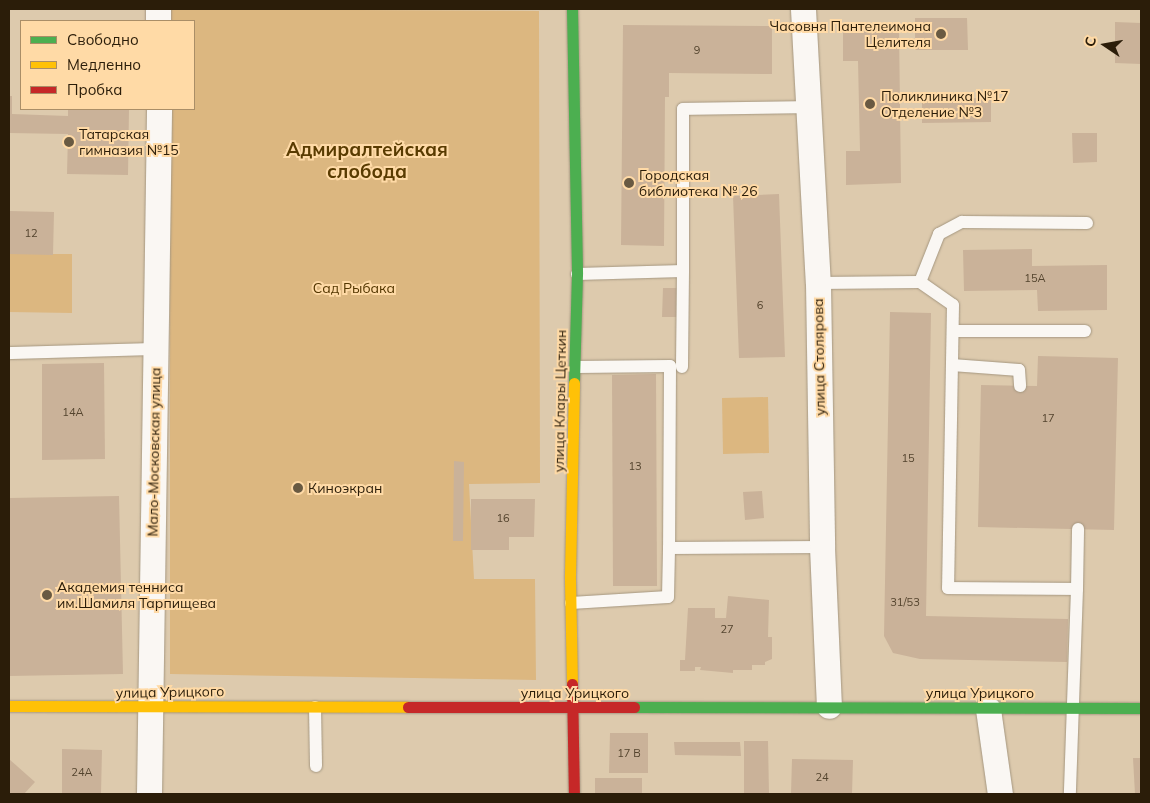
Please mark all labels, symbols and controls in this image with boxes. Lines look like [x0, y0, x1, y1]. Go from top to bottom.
place label: Часовня Пантелеимона Целителя [770, 18, 931, 50]
legend [20, 20, 195, 110]
north arrow [1080, 20, 1130, 70]
marker: Часовня Пантелеимона Целителя [935, 28, 947, 40]
text: Свободно [67, 30, 139, 49]
text: С [1081, 35, 1100, 48]
house number: 9 [694, 43, 700, 57]
text: Медленно [67, 55, 141, 74]
text: Пробка [67, 80, 122, 99]
place label: Поликлиника №17 Отделение №3 [881, 88, 1009, 120]
marker: Поликлиника №17 Отделение №3 [863, 97, 877, 111]
place label: Татарская гимназия №15 [79, 126, 179, 158]
marker: Татарская гимназия №15 [63, 136, 75, 148]
district label: Адмиралтейская слобода [286, 139, 448, 183]
place label: Городская библиотека № 26 [639, 167, 758, 200]
marker: Городская библиотека № 26 [623, 177, 635, 189]
house number: 12 [24, 226, 38, 240]
house number: 15А [1024, 271, 1046, 285]
park label: Сад Рыбака [313, 280, 395, 296]
house number: 6 [757, 298, 763, 312]
street label: улица Столярова [810, 298, 828, 416]
street label: улица Клары Цеткин [550, 330, 570, 472]
street label: Мало-Московская улица [144, 367, 164, 537]
house number: 14А [62, 405, 84, 419]
house number: 17 [1041, 411, 1055, 425]
house number: 15 [901, 451, 915, 465]
house number: 13 [628, 459, 642, 473]
place label: Киноэкран [308, 480, 382, 496]
marker: Киноэкран [292, 482, 304, 494]
house number: 16 [496, 511, 510, 525]
place label: Академия тенниса им.Шамиля Тарпищева [57, 579, 216, 612]
marker: Академия тенниса им.Шамиля Тарпищева [41, 589, 53, 601]
house number: 31/53 [890, 595, 920, 609]
house number: 27 [720, 622, 734, 636]
street label: улица Урицкого [116, 683, 224, 701]
street label: улица Урицкого [521, 685, 629, 701]
street label: улица Урицкого [926, 685, 1034, 701]
house number: 17 В [617, 746, 641, 760]
house number: 24А [71, 765, 93, 779]
house number: 24 [815, 770, 829, 784]

